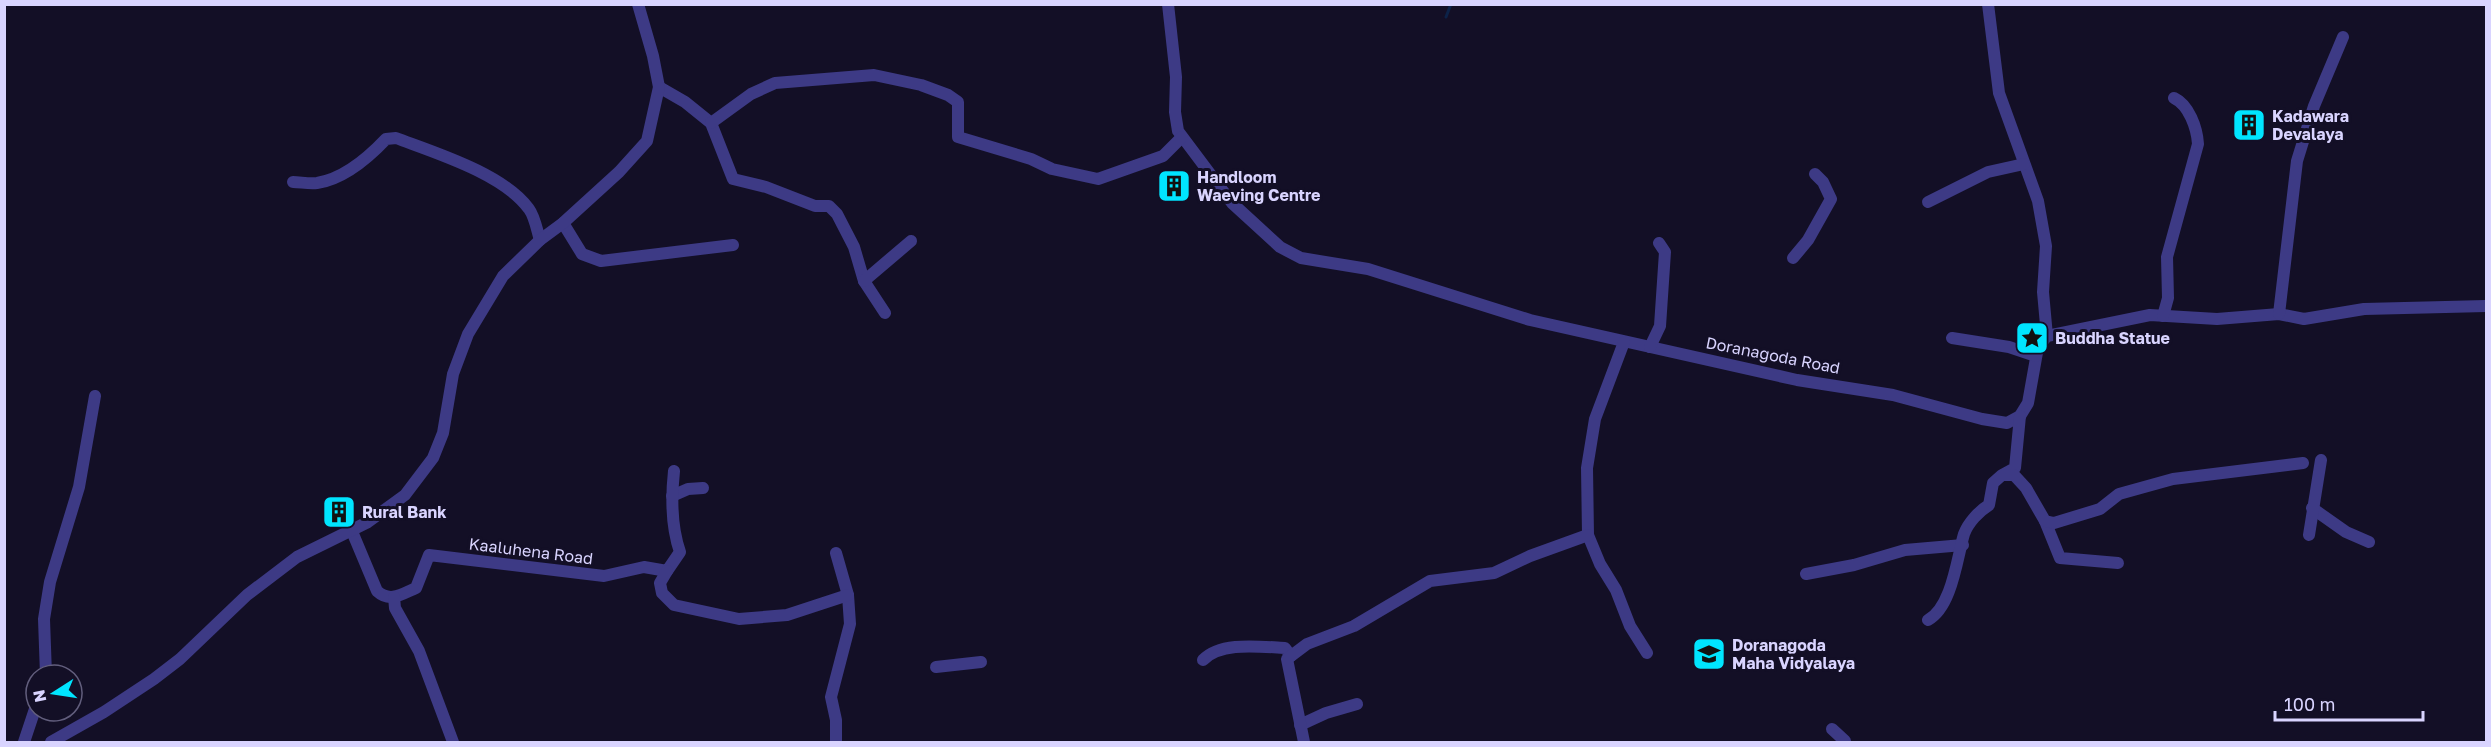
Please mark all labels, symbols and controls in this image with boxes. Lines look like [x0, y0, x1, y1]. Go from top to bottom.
place label: Kadawara Devalaya [2272, 106, 2349, 144]
building icon: Kadawara Devalaya [2231, 107, 2267, 143]
place label: Handloom Waeving Centre [1197, 167, 1320, 205]
building icon: Handloom Waeving Centre [1156, 168, 1192, 204]
place icon: Buddha Statue [2014, 320, 2050, 356]
place label: Buddha Statue [2055, 328, 2170, 348]
street label: Doranagoda Road [1704, 332, 1842, 378]
building icon: Rural Bank [321, 494, 357, 530]
place label: Rural Bank [362, 502, 447, 522]
street label: Kaaluhena Road [468, 533, 594, 569]
place label: Doranagoda Maha Vidyalaya [1732, 635, 1855, 673]
school or university icon: Doranagoda Maha Vidyalaya [1691, 636, 1727, 672]
north arrow [24, 663, 84, 723]
scale bar [2275, 684, 2424, 722]
text: N [28, 688, 50, 704]
text: 100 m [2284, 693, 2335, 715]

